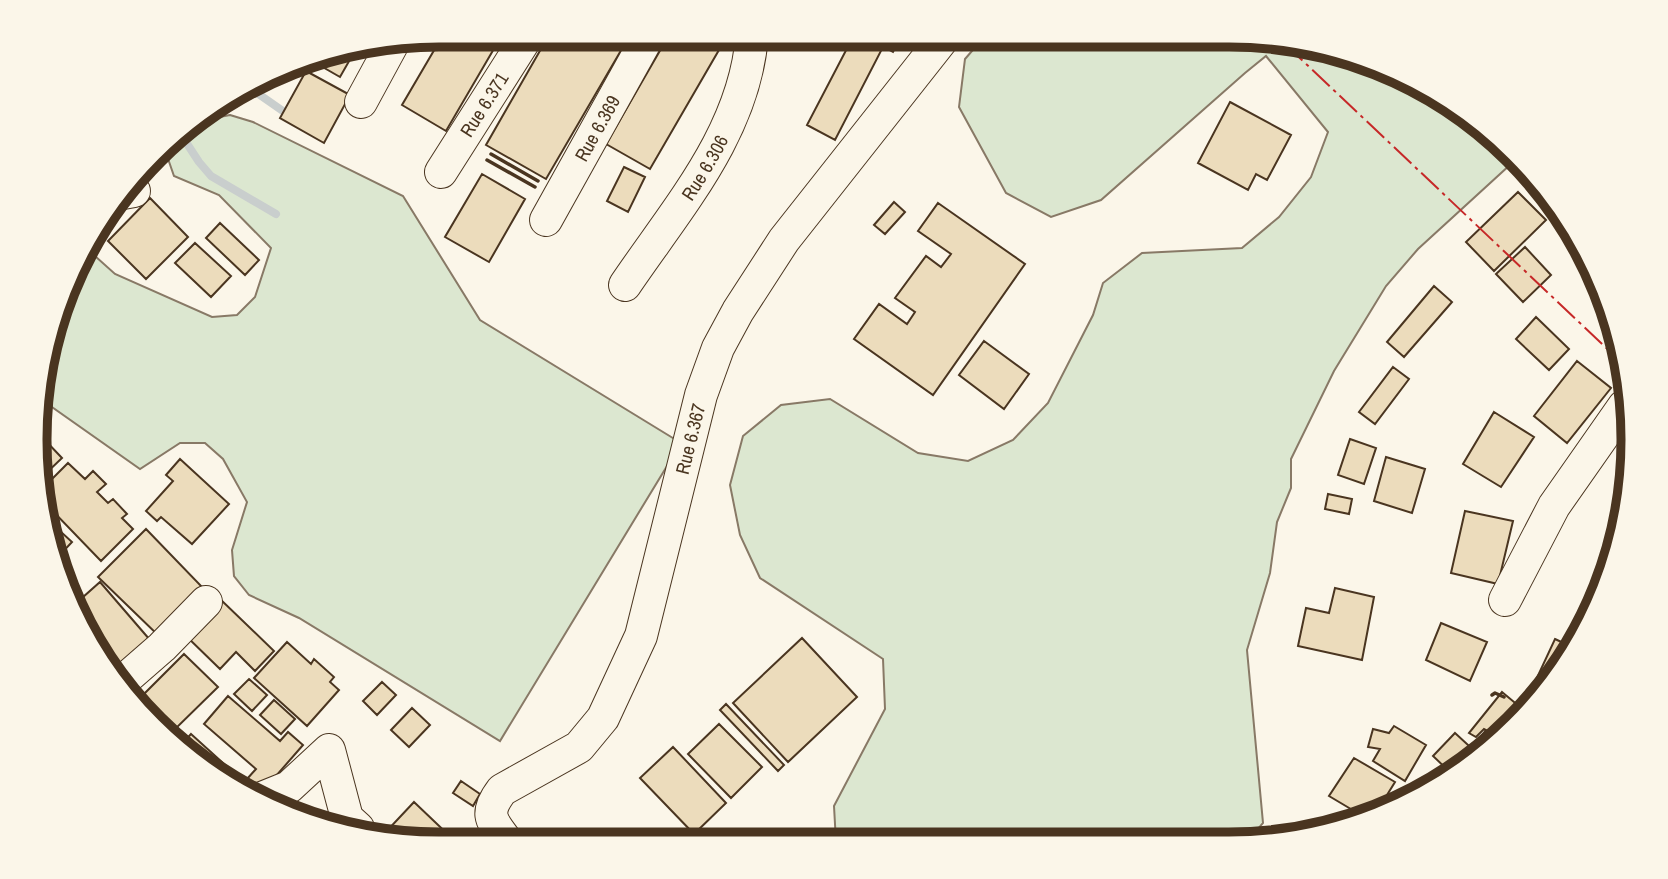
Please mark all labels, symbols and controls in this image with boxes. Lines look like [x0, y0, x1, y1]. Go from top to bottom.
street label: Rue 6.371 [454, 67, 514, 142]
street label: Rue 6.369 [568, 90, 626, 166]
street label: Rue 6.306 [675, 130, 734, 205]
street label: Rue 6.367 [669, 400, 711, 477]

